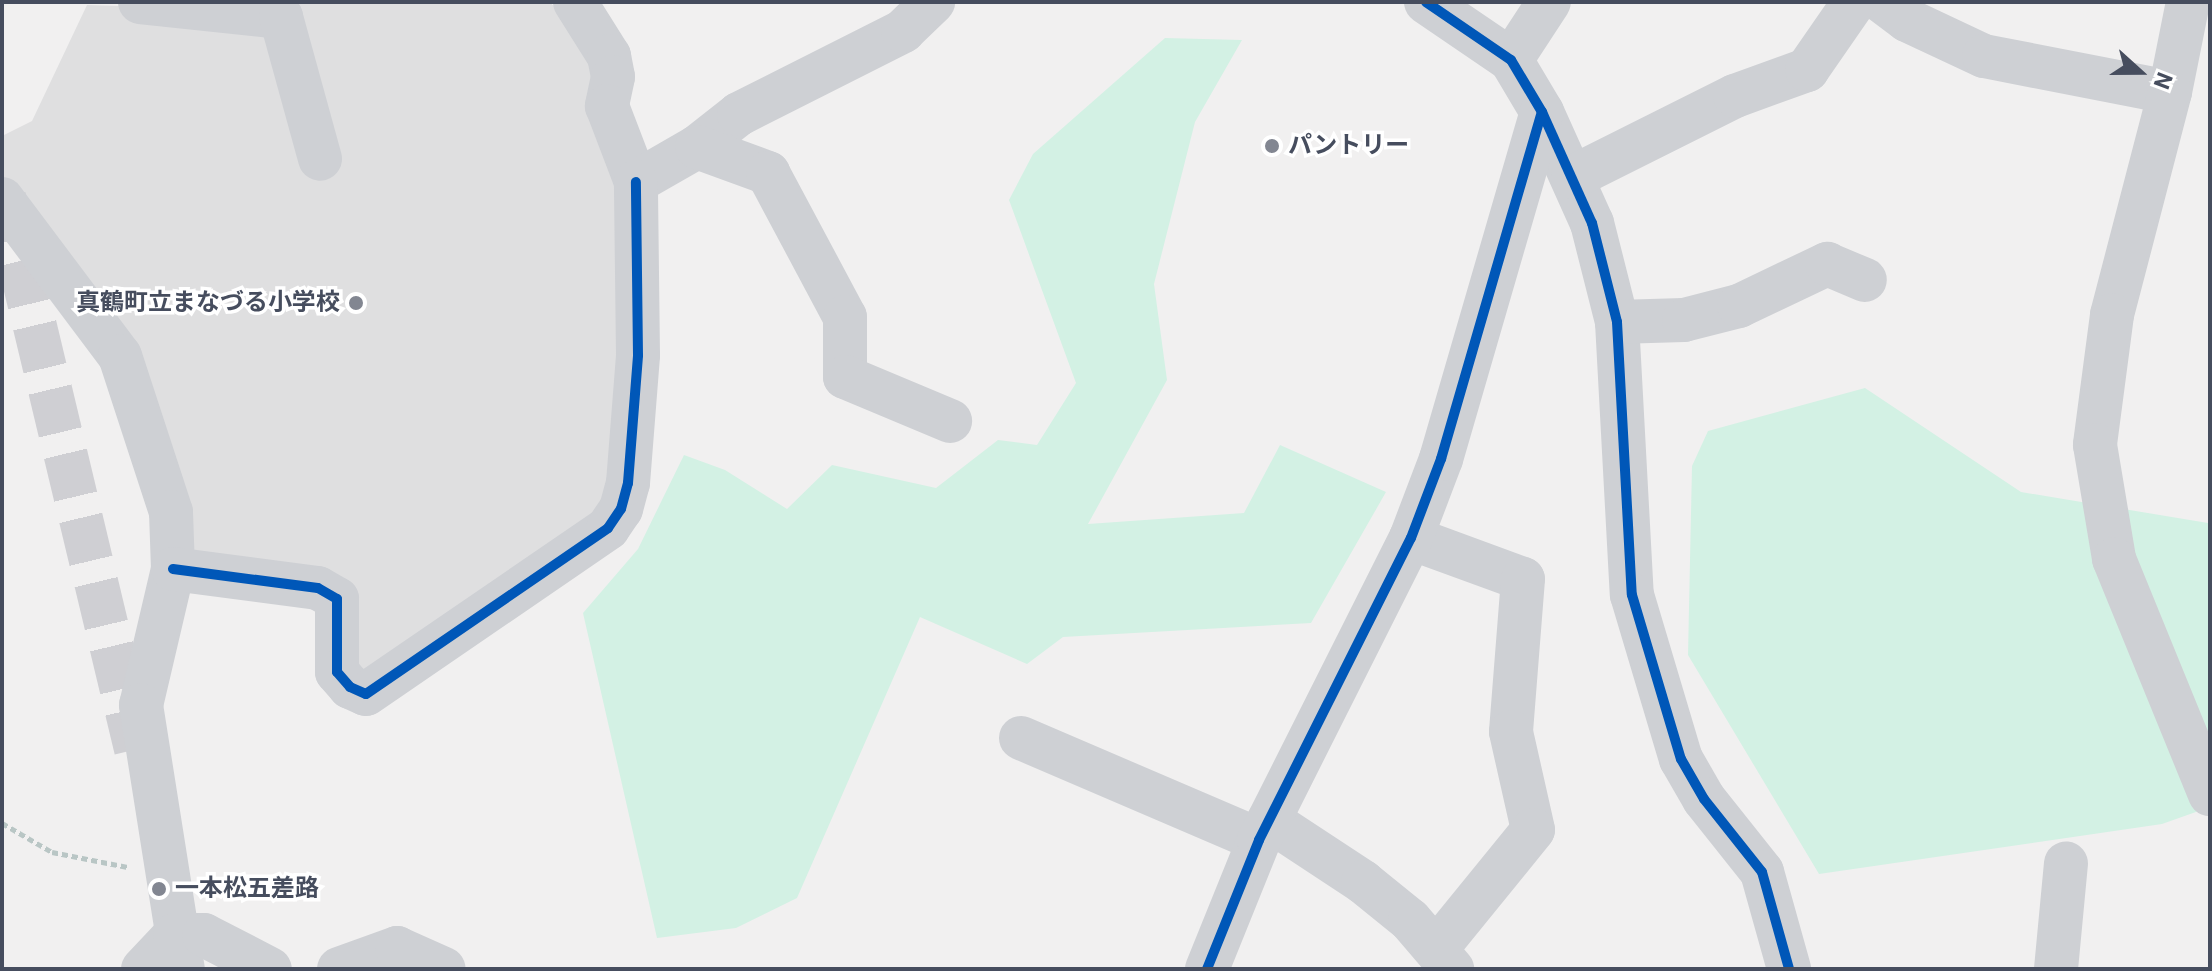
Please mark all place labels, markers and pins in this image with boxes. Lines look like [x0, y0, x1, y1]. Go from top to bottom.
place label: パントリー [1288, 132, 1408, 160]
marker: パントリー [1263, 137, 1281, 155]
place label: 真鶴町立まなづる小学校 [76, 289, 340, 317]
marker: 真鶴町立まなづる小学校 [347, 294, 365, 312]
place label: 一本松五差路 [175, 875, 319, 903]
marker: 一本松五差路 [150, 880, 168, 898]

